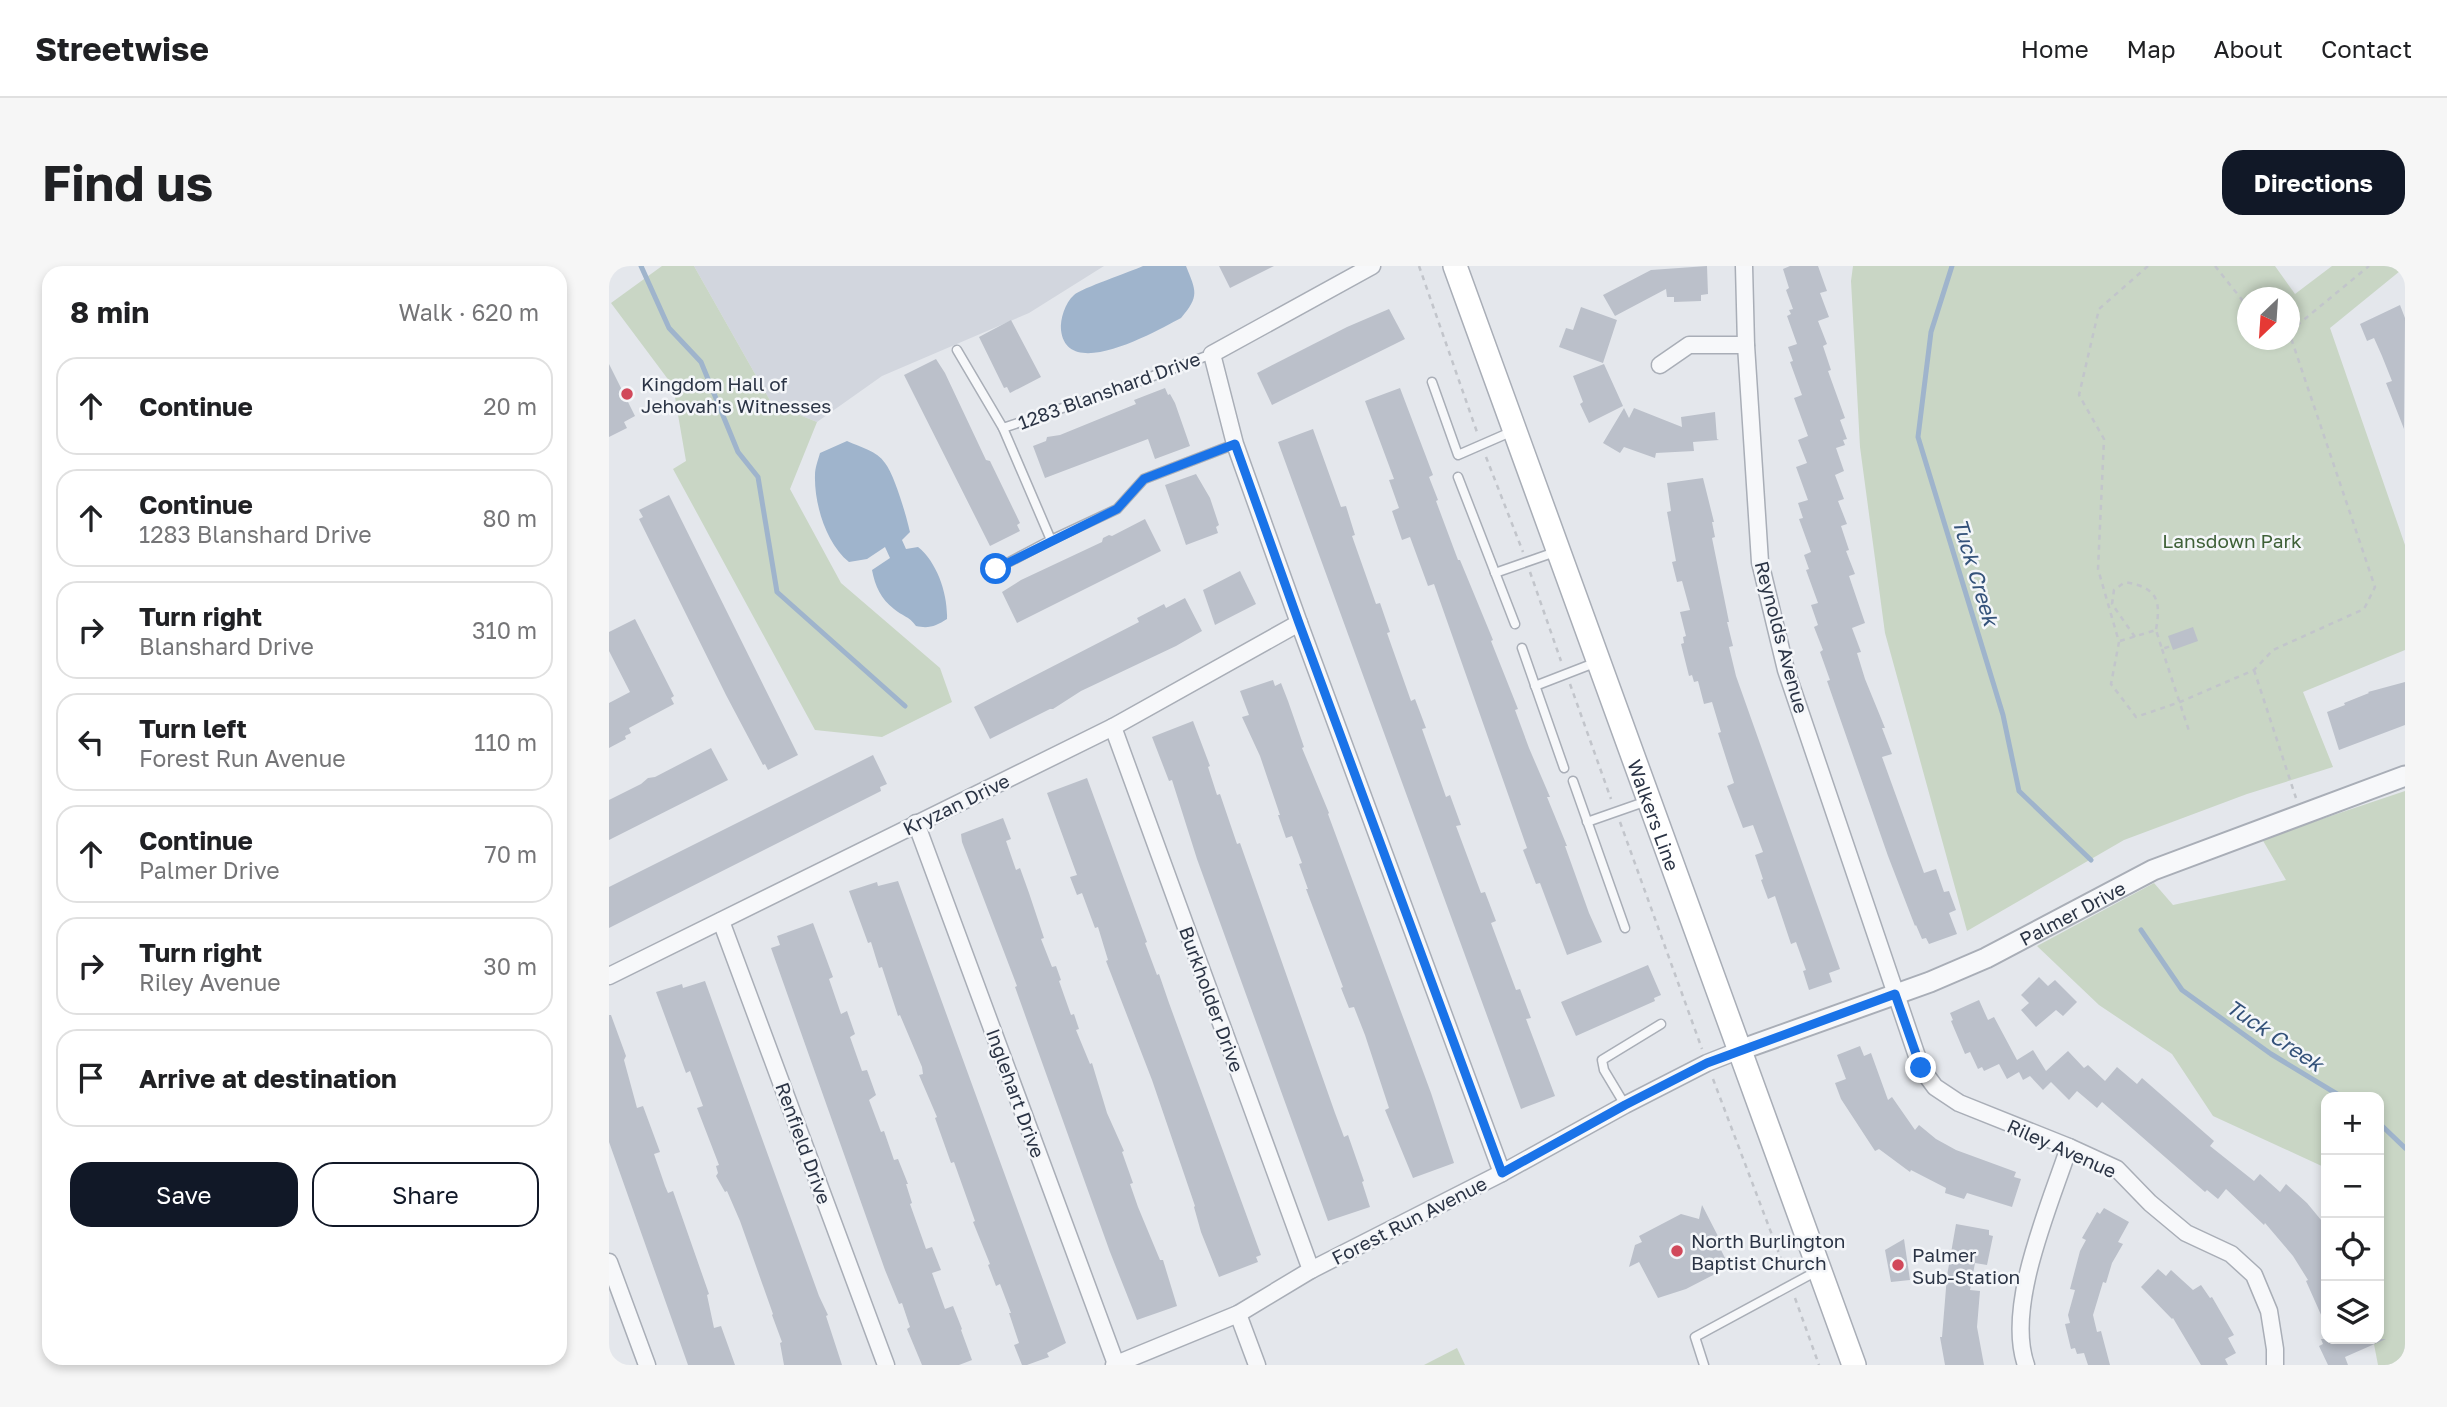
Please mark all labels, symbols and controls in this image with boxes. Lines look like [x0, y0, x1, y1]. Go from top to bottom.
text: Streetwise [35, 29, 209, 68]
text: Home [2021, 34, 2089, 63]
text: Map [2127, 34, 2176, 63]
text: About [2214, 34, 2283, 63]
text: Contact [2321, 34, 2412, 63]
button: Directions [2222, 150, 2405, 215]
text: Find us [42, 153, 213, 212]
north arrow [2237, 287, 2300, 350]
text: 8 min [70, 294, 149, 330]
text: Walk · 620 m [398, 298, 539, 326]
street label: 1283 Blanshard Drive [1015, 346, 1203, 434]
place label: Kingdom Hall of Jehovah's Witnesses [641, 372, 831, 417]
marker: Kingdom Hall of Jehovah's Witnesses [619, 386, 635, 402]
icon: ahead [72, 387, 110, 425]
text: Continue [139, 391, 253, 422]
text: 20 m [483, 392, 537, 420]
text: Continue [139, 489, 253, 520]
icon: ahead [72, 499, 110, 537]
text: 80 m [483, 504, 537, 532]
water label: Tuck Creek [1947, 515, 2005, 631]
text: 1283 Blanshard Drive [139, 520, 372, 548]
park label: Lansdown Park [2162, 529, 2302, 552]
route start [980, 553, 1011, 584]
street label: Reynolds Avenue [1751, 558, 1813, 716]
text: Turn right [139, 601, 262, 632]
icon: right [72, 611, 110, 649]
text: 310 m [472, 616, 537, 644]
text: Blanshard Drive [139, 632, 314, 660]
text: Turn left [139, 713, 247, 744]
icon: left [72, 723, 110, 761]
text: 110 m [474, 728, 537, 756]
text: Forest Run Avenue [139, 744, 346, 772]
street label: Walkers Line [1624, 756, 1685, 874]
street label: Kryzan Drive [899, 768, 1013, 840]
text: Continue [139, 825, 253, 856]
icon: ahead [72, 835, 110, 873]
text: 70 m [484, 840, 537, 868]
text: Palmer Drive [139, 856, 280, 884]
street label: Palmer Drive [2015, 875, 2129, 950]
street label: Burkholder Drive [1175, 923, 1249, 1075]
text: Turn right [139, 937, 262, 968]
icon: right [72, 947, 110, 985]
text: 30 m [483, 952, 537, 980]
text: Riley Avenue [139, 968, 281, 996]
water label: Tuck Creek [2222, 993, 2330, 1078]
street label: Inglehart Drive [982, 1025, 1050, 1161]
route end [1905, 1052, 1936, 1083]
icon: arrive [72, 1059, 110, 1097]
text: Arrive at destination [139, 1063, 397, 1094]
street label: Renfield Drive [771, 1079, 837, 1207]
map controls [2321, 1092, 2384, 1344]
button: + [2321, 1092, 2384, 1155]
street label: Riley Avenue [2004, 1114, 2120, 1182]
button: − [2321, 1155, 2384, 1218]
button: Save [70, 1162, 298, 1227]
button: Share [312, 1162, 539, 1227]
street label: Forest Run Avenue [1328, 1171, 1490, 1269]
button: locate [2321, 1218, 2384, 1281]
place label: North Burlington Baptist Church [1691, 1229, 1846, 1274]
marker: North Burlington Baptist Church [1669, 1243, 1685, 1259]
place label: Palmer Sub-Station [1912, 1243, 2020, 1288]
marker: Palmer Sub-Station [1890, 1257, 1906, 1273]
button: layers [2321, 1281, 2384, 1344]

